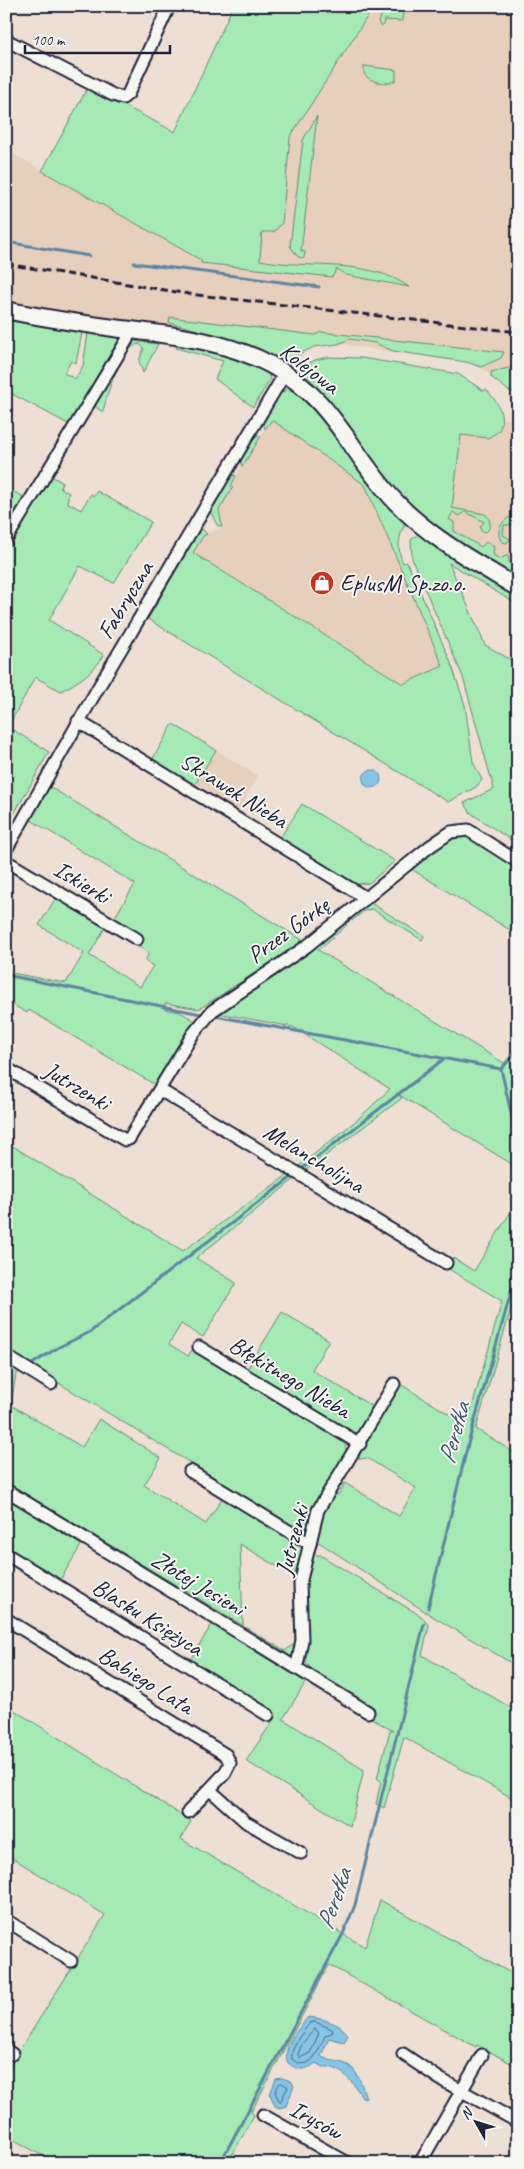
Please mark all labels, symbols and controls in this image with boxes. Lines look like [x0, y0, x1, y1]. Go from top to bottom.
scale bar [25, 22, 170, 54]
text: 100 m [32, 31, 66, 50]
street label: Kolejowa [274, 335, 347, 401]
street label: Fabryczna [90, 554, 161, 644]
place label: EplusM Sp.zo.o. [340, 568, 466, 598]
shop icon: EplusM Sp.zo.o. [309, 570, 335, 596]
street label: Skrawek Nieba [175, 745, 295, 836]
street label: Iskierki [48, 854, 119, 912]
street label: Przez Górkę [241, 889, 337, 970]
street label: Jutrzenki [38, 1054, 118, 1119]
street label: Melancholijna [258, 1116, 371, 1200]
street label: Błękitnego Nieba [224, 1329, 358, 1426]
water label: Perełka [431, 1397, 478, 1467]
street label: Jutrzenki [268, 1498, 317, 1580]
street label: Złotej Jesieni [146, 1543, 253, 1624]
street label: Blasku Księżyca [87, 1571, 210, 1664]
street label: Babiego Lata [93, 1639, 201, 1722]
water label: Perełka [309, 1863, 360, 1934]
street label: Irysów [285, 2093, 349, 2147]
north arrow [452, 2096, 502, 2146]
text: N [457, 2104, 477, 2123]

